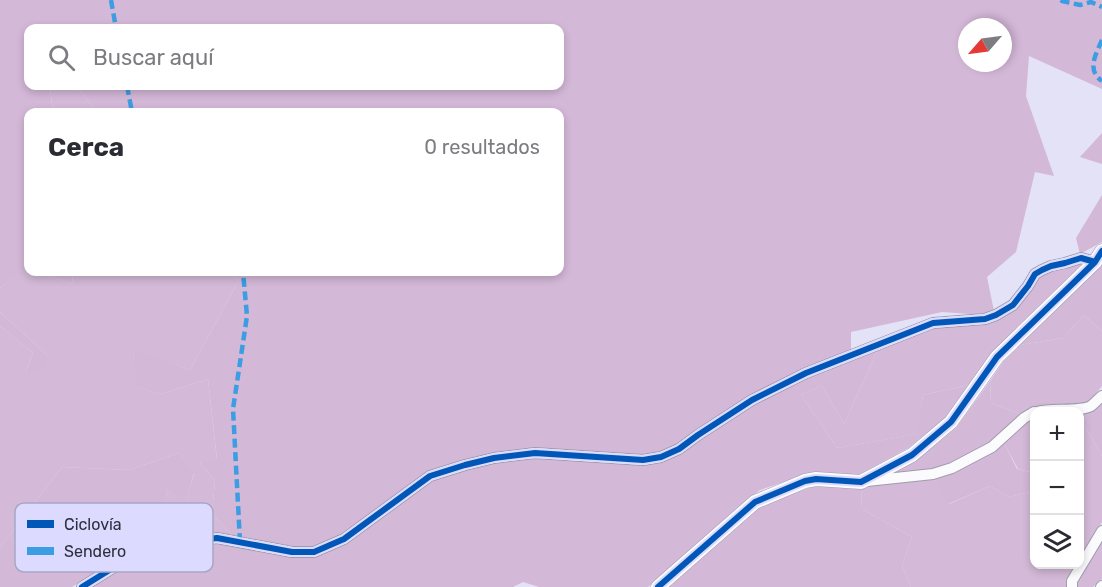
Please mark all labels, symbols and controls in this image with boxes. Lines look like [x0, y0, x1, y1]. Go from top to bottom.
north arrow [958, 18, 1012, 72]
search box [24, 24, 564, 90]
icon: search [45, 41, 78, 74]
text: Buscar aquí [93, 44, 214, 71]
text: Cerca [48, 132, 124, 163]
text: 0 resultados [424, 135, 540, 159]
map controls [1030, 407, 1084, 569]
button: + [1030, 407, 1084, 461]
button: − [1030, 461, 1084, 515]
legend [15, 503, 213, 572]
text: Ciclovía [64, 515, 122, 534]
button: layers [1030, 515, 1084, 569]
text: Sendero [64, 542, 126, 561]

